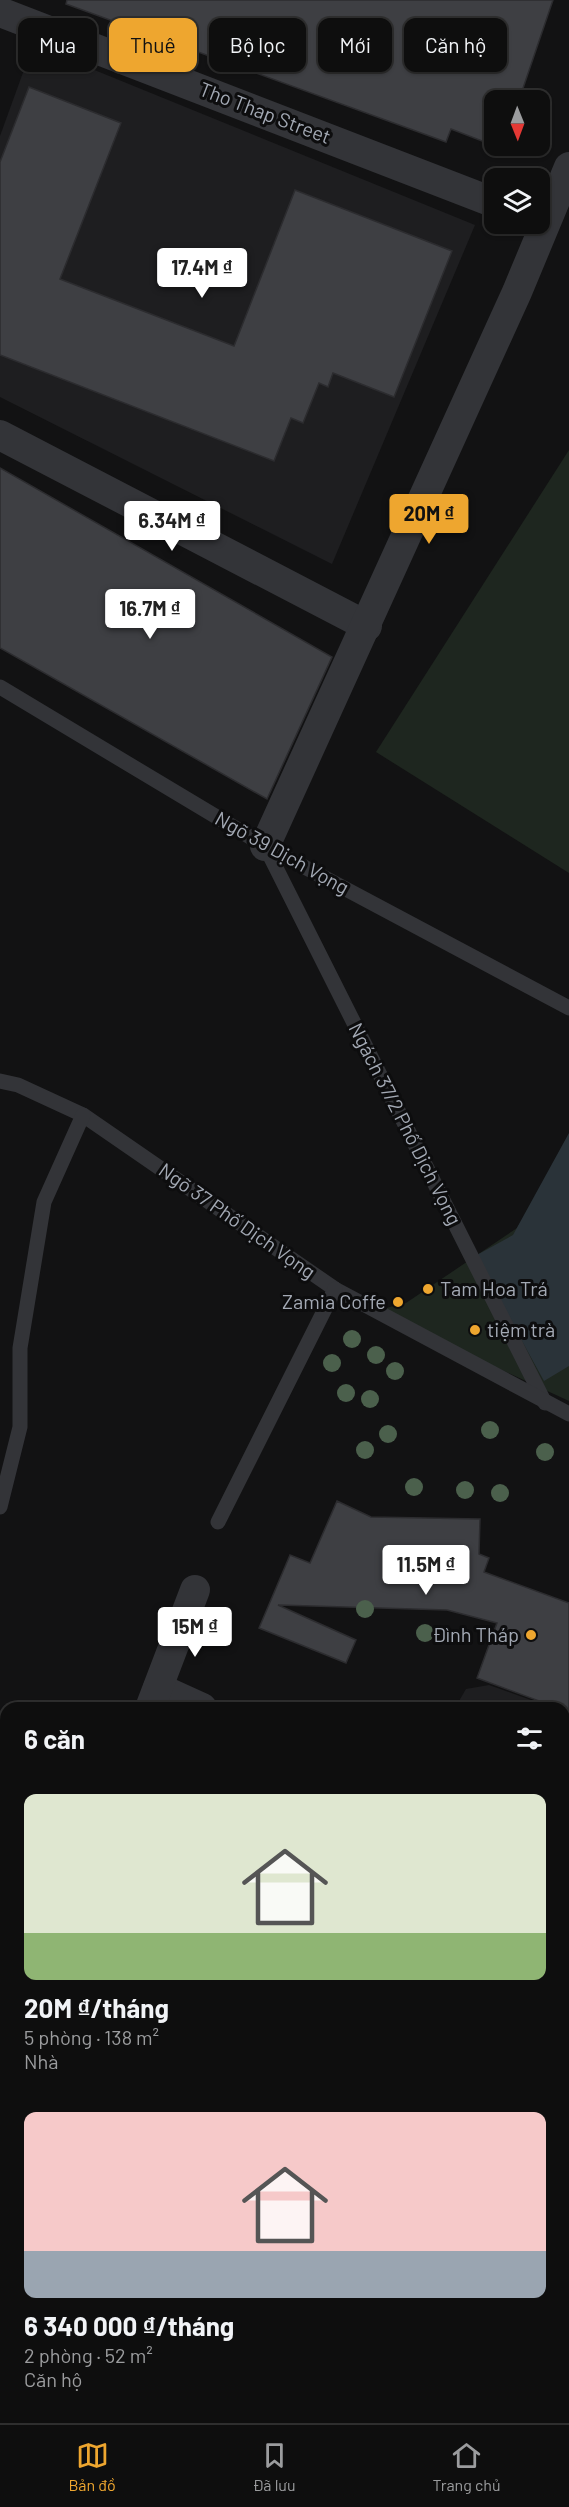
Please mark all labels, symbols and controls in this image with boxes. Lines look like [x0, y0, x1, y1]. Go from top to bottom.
chip: Mua [18, 18, 97, 72]
chip: Thuê [109, 18, 197, 72]
chip: Bộ lọc [209, 18, 306, 72]
chip: Mới [318, 18, 392, 72]
chip: Căn hộ [404, 18, 507, 72]
street label: Tho Thap Street [196, 76, 335, 148]
north arrow [484, 90, 550, 156]
map controls [484, 90, 550, 234]
button: layers [484, 168, 550, 234]
pin: 17.4M ₫ [147, 248, 257, 299]
text: 17.4M ₫ [171, 255, 233, 279]
pin: 20M ₫ [387, 494, 471, 545]
pin: 6.34M ₫ [117, 501, 227, 552]
text: 20M ₫ [403, 501, 455, 525]
text: 6.34M ₫ [138, 508, 206, 532]
pin: 16.7M ₫ [95, 589, 205, 640]
text: 16.7M ₫ [119, 596, 181, 620]
street label: Ngõ 39 Dịch Vọng [211, 805, 354, 899]
street label: Ngách 37/2 Phố Dịch Vọng [344, 1018, 467, 1229]
street label: Ngõ 37 Phố Dịch Vọng [155, 1157, 320, 1283]
place label: Tam Hoa Trá [440, 1276, 548, 1300]
marker: Tam Hoa Trá [421, 1282, 435, 1296]
place label: Zamia Coffe [282, 1289, 386, 1313]
marker: Zamia Coffe [391, 1295, 405, 1309]
place label: tiệm trà [487, 1317, 555, 1341]
marker: tiệm trà [468, 1323, 482, 1337]
pin: 11.5M ₫ [371, 1545, 481, 1596]
text: 11.5M ₫ [396, 1552, 456, 1576]
pin: 15M ₫ [153, 1607, 237, 1658]
text: 15M ₫ [172, 1614, 218, 1638]
place label: Đình Tháp [432, 1622, 519, 1646]
marker: Đình Tháp [524, 1628, 538, 1642]
icon: filters [513, 1722, 546, 1755]
text: 6 căn [24, 1723, 85, 1754]
icon: home [231, 1833, 339, 1941]
text: 20M ₫/tháng [24, 1992, 169, 2023]
text: 5 phòng · 138 m² [24, 2025, 159, 2049]
text: Nhà [24, 2049, 59, 2073]
icon: home [231, 2151, 339, 2259]
text: 6 340 000 ₫/tháng [24, 2310, 234, 2341]
text: 2 phòng · 52 m² [24, 2343, 153, 2367]
text: Căn hộ [24, 2367, 82, 2391]
tab: Bản đồ [68, 2439, 116, 2494]
tab: Đã lưu [252, 2439, 296, 2494]
tab: Trang chủ [432, 2439, 501, 2494]

